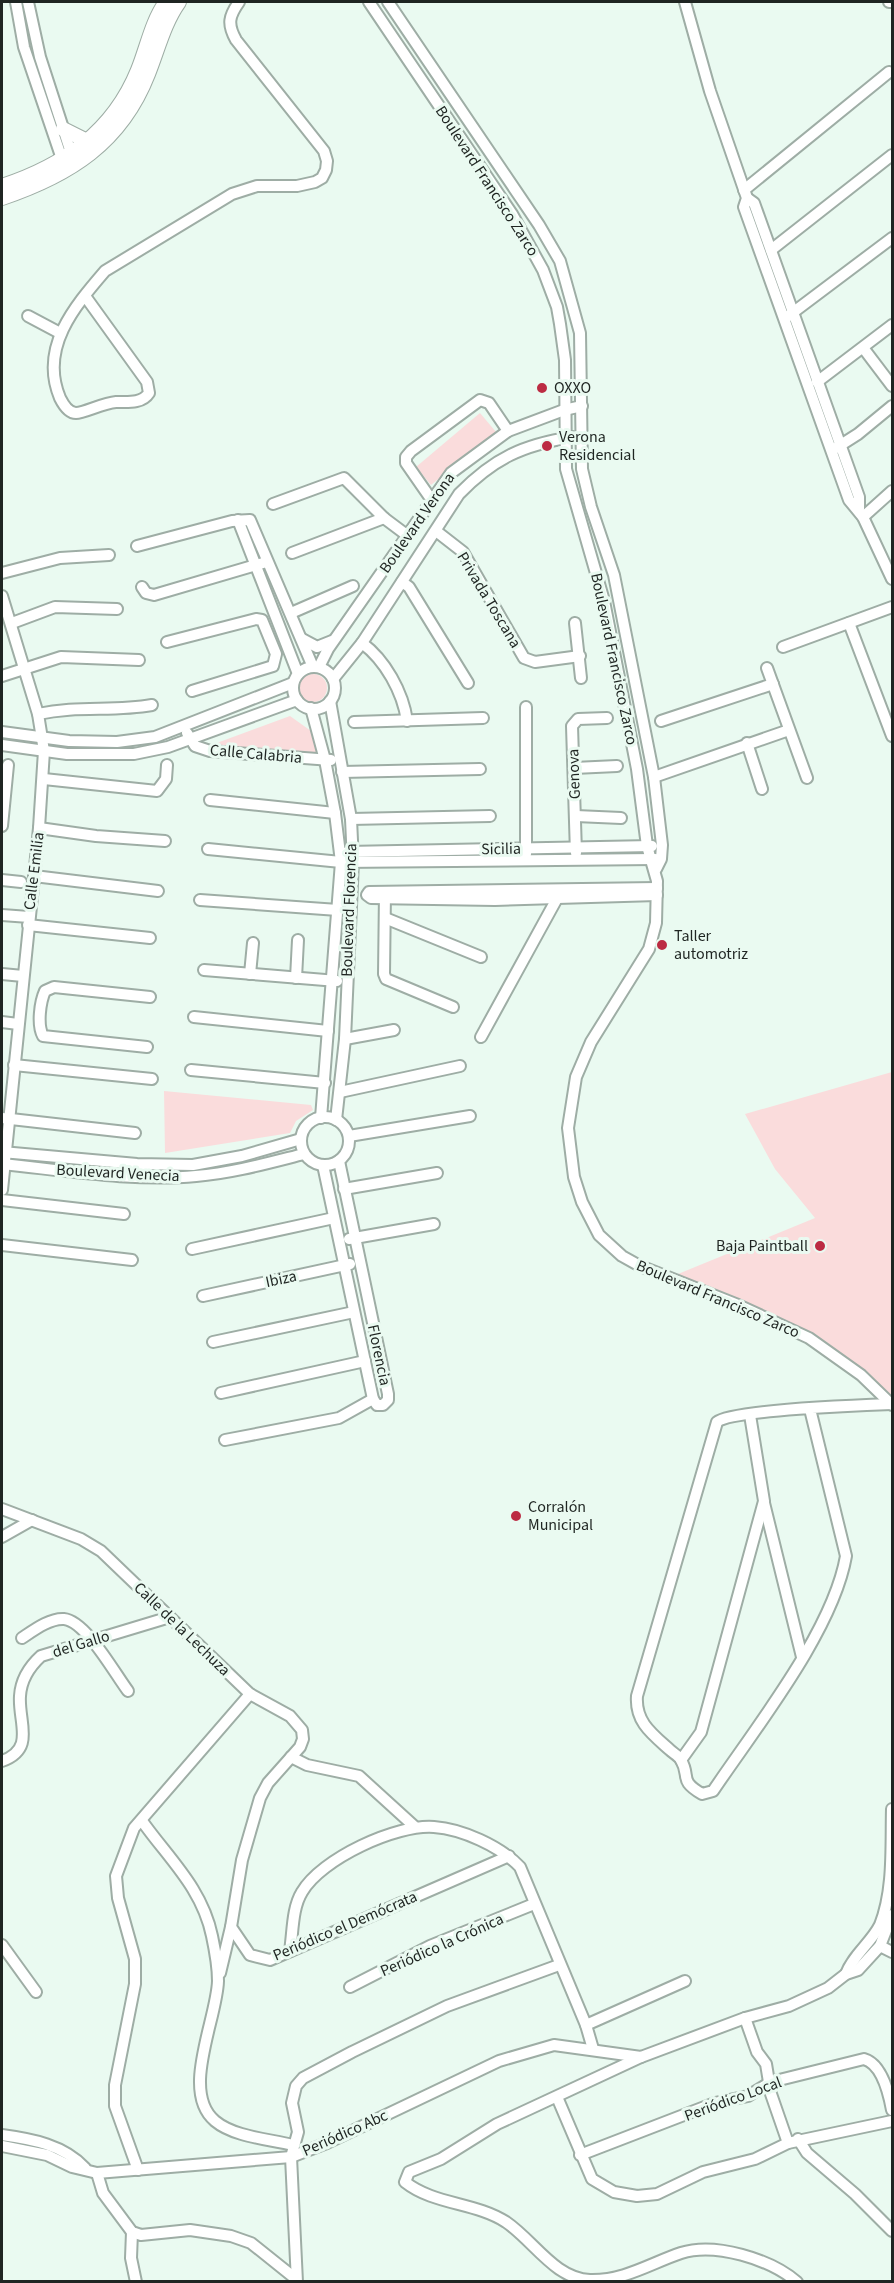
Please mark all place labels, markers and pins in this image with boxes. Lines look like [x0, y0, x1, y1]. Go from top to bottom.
place label: OXXO [554, 377, 591, 399]
marker: OXXO [535, 381, 549, 395]
place label: Verona Residencial [559, 426, 635, 466]
marker: Verona Residencial [540, 439, 554, 453]
place label: Taller automotriz [674, 925, 748, 965]
marker: Taller automotriz [655, 938, 669, 952]
place label: Baja Paintball [716, 1235, 808, 1257]
marker: Baja Paintball [813, 1239, 827, 1253]
place label: Corralón Municipal [528, 1496, 593, 1536]
marker: Corralón Municipal [509, 1509, 523, 1523]

